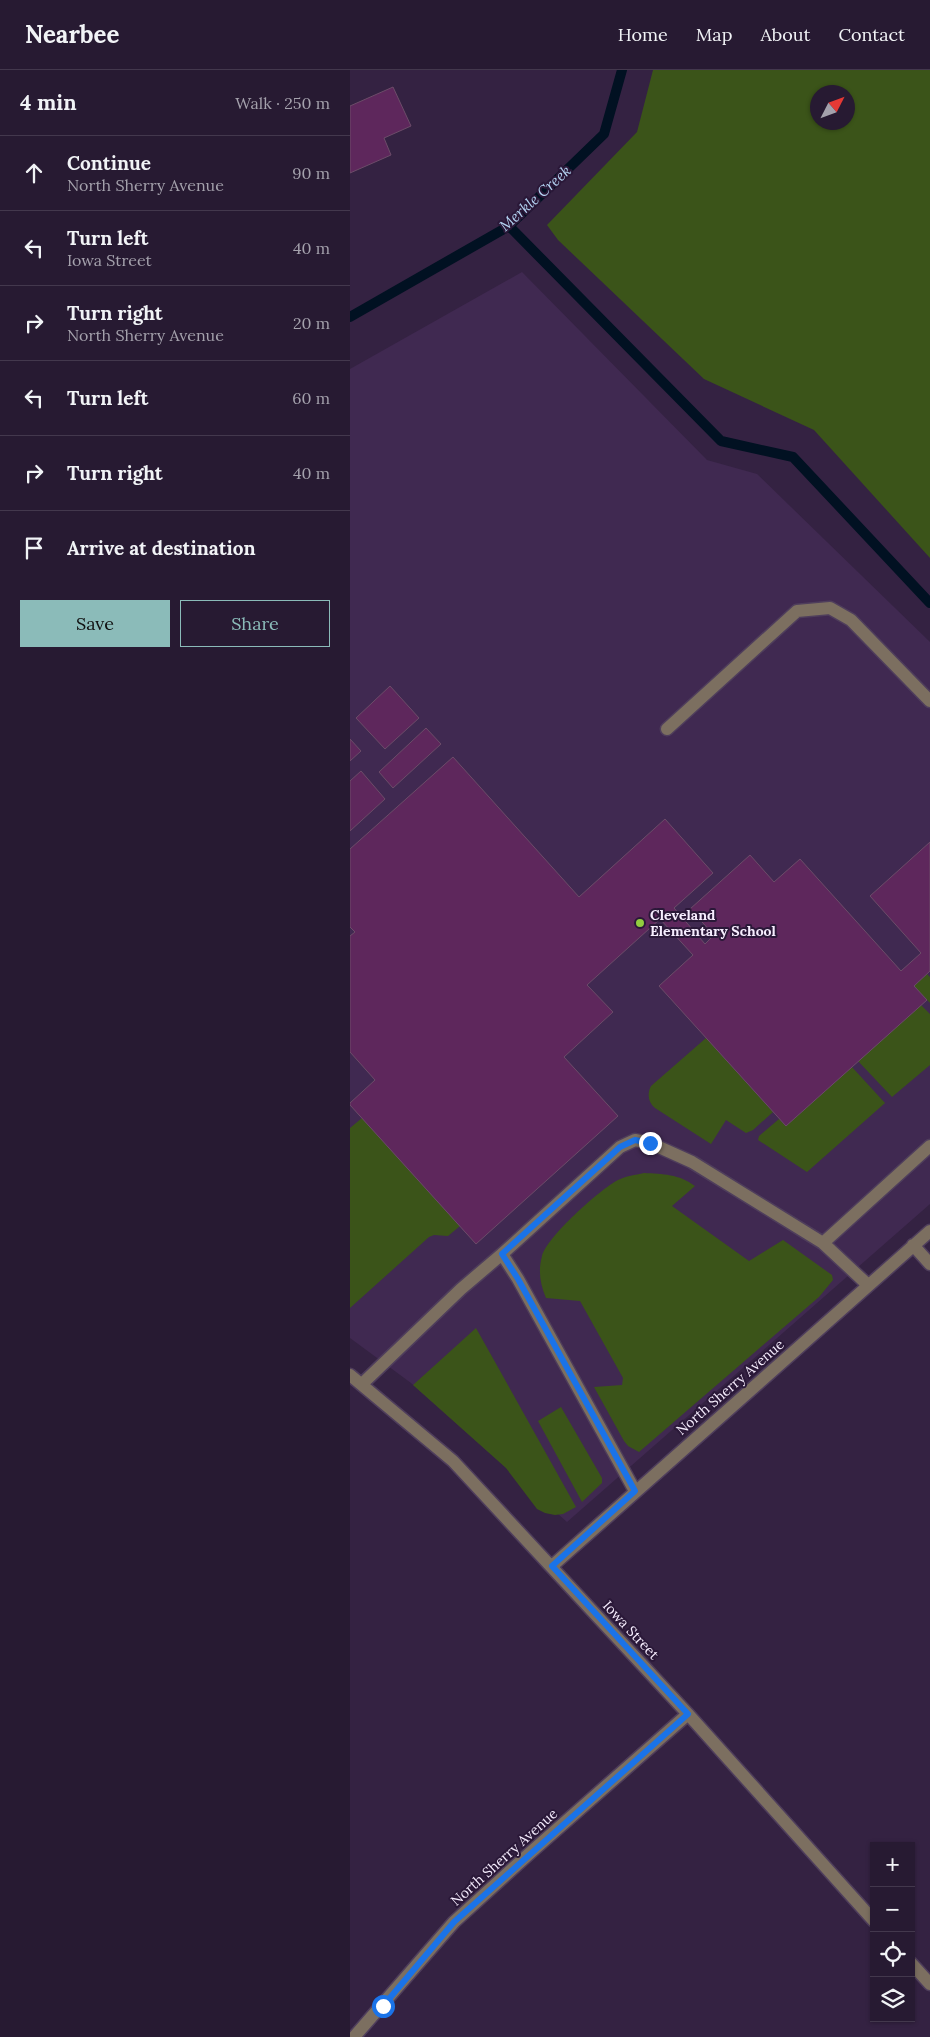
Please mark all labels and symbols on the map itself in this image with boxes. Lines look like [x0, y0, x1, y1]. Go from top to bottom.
north arrow [810, 85, 855, 130]
water label: Merkle Creek [495, 161, 575, 235]
place label: Cleveland Elementary School [650, 906, 776, 940]
marker: Cleveland Elementary School [634, 917, 646, 929]
route end [639, 1132, 662, 1155]
street label: North Sherry Avenue [672, 1335, 788, 1439]
street label: Iowa Street [599, 1597, 663, 1664]
street label: North Sherry Avenue [447, 1804, 561, 1910]
route start [372, 1995, 395, 2018]

